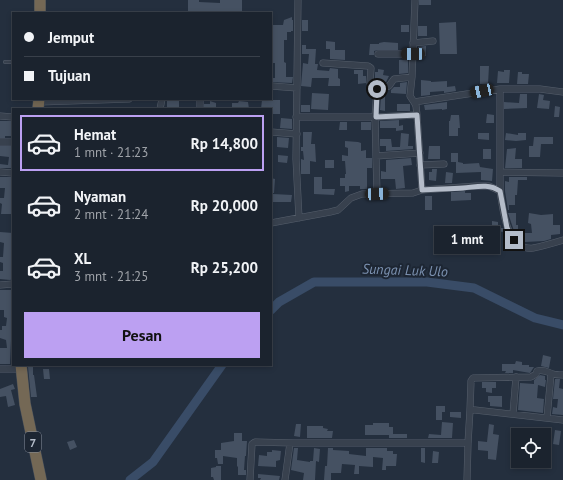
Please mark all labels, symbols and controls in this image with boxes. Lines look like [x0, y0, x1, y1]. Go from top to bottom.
text: Jemput [48, 28, 94, 47]
car [401, 48, 425, 60]
text: Tujuan [48, 66, 91, 85]
route start [368, 80, 386, 98]
car [469, 83, 495, 99]
icon: car [26, 125, 62, 161]
text: Hemat [74, 125, 116, 144]
text: Rp 14,800 [191, 134, 258, 153]
text: 1 mnt · 21:23 [74, 144, 148, 161]
icon: car [26, 187, 62, 223]
text: Nyaman [74, 187, 126, 206]
car [365, 188, 389, 200]
text: Rp 20,000 [191, 196, 258, 215]
text: 2 mnt · 21:24 [74, 206, 148, 223]
callout: 1 mnt [434, 226, 500, 254]
text: 1 mnt [451, 231, 483, 248]
route end [505, 231, 523, 249]
icon: car [26, 249, 62, 285]
text: XL [74, 249, 91, 268]
text: Rp 25,200 [191, 258, 258, 277]
water label: Sungai Luk Ulo [362, 260, 448, 280]
text: 3 mnt · 21:25 [74, 268, 148, 285]
button: Pesan [24, 312, 260, 358]
map controls [511, 428, 551, 468]
button: locate [511, 428, 551, 468]
road number: 7 [25, 432, 41, 452]

